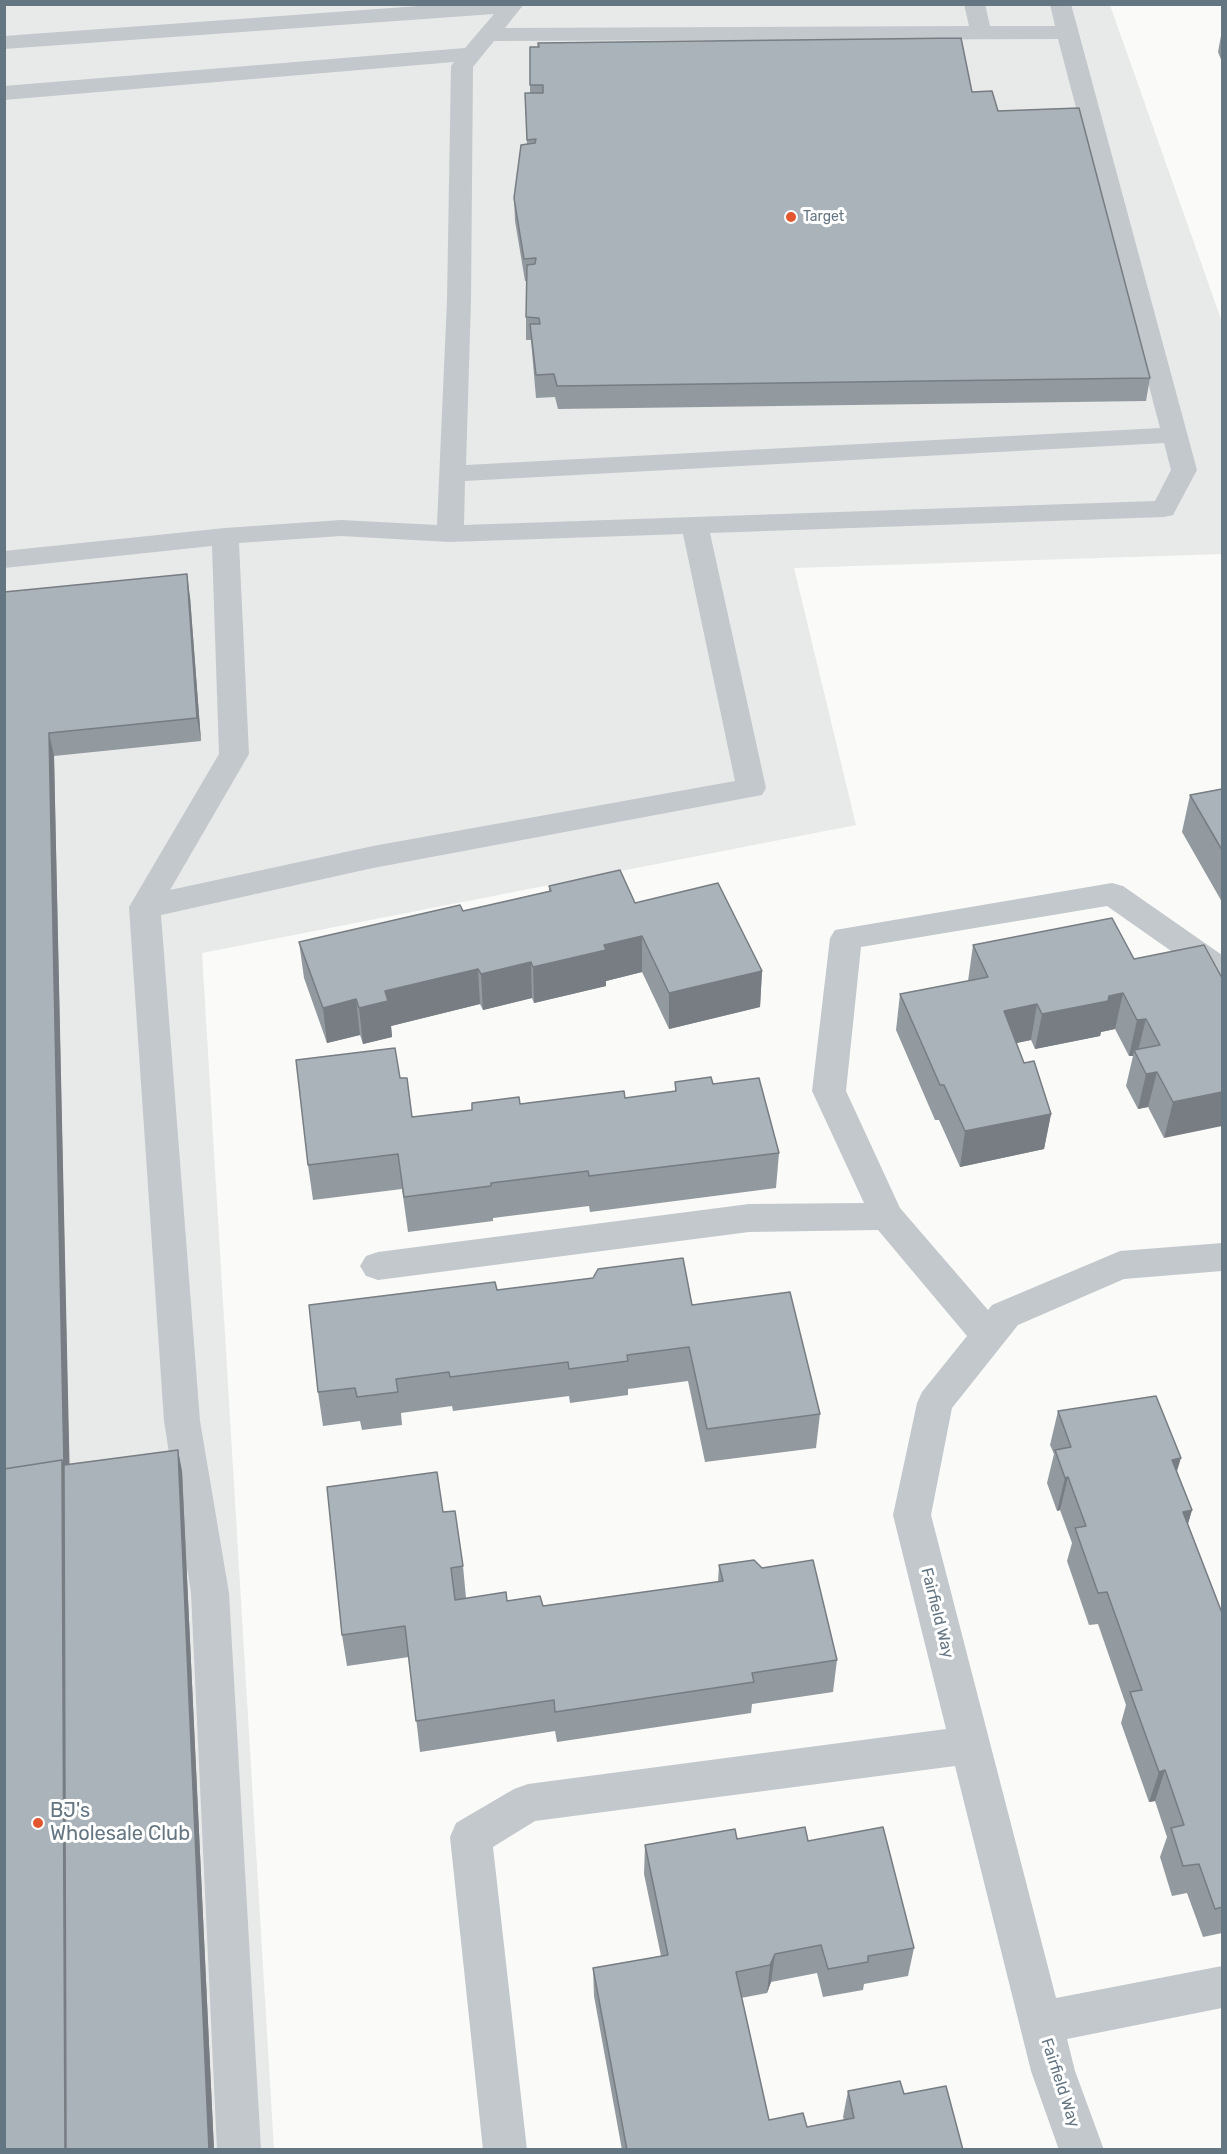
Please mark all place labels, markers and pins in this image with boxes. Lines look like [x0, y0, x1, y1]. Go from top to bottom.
place label: Target [803, 209, 844, 225]
marker: Target [784, 210, 798, 224]
place label: BJ's Wholesale Club [50, 1799, 190, 1846]
marker: BJ's Wholesale Club [31, 1816, 45, 1830]

